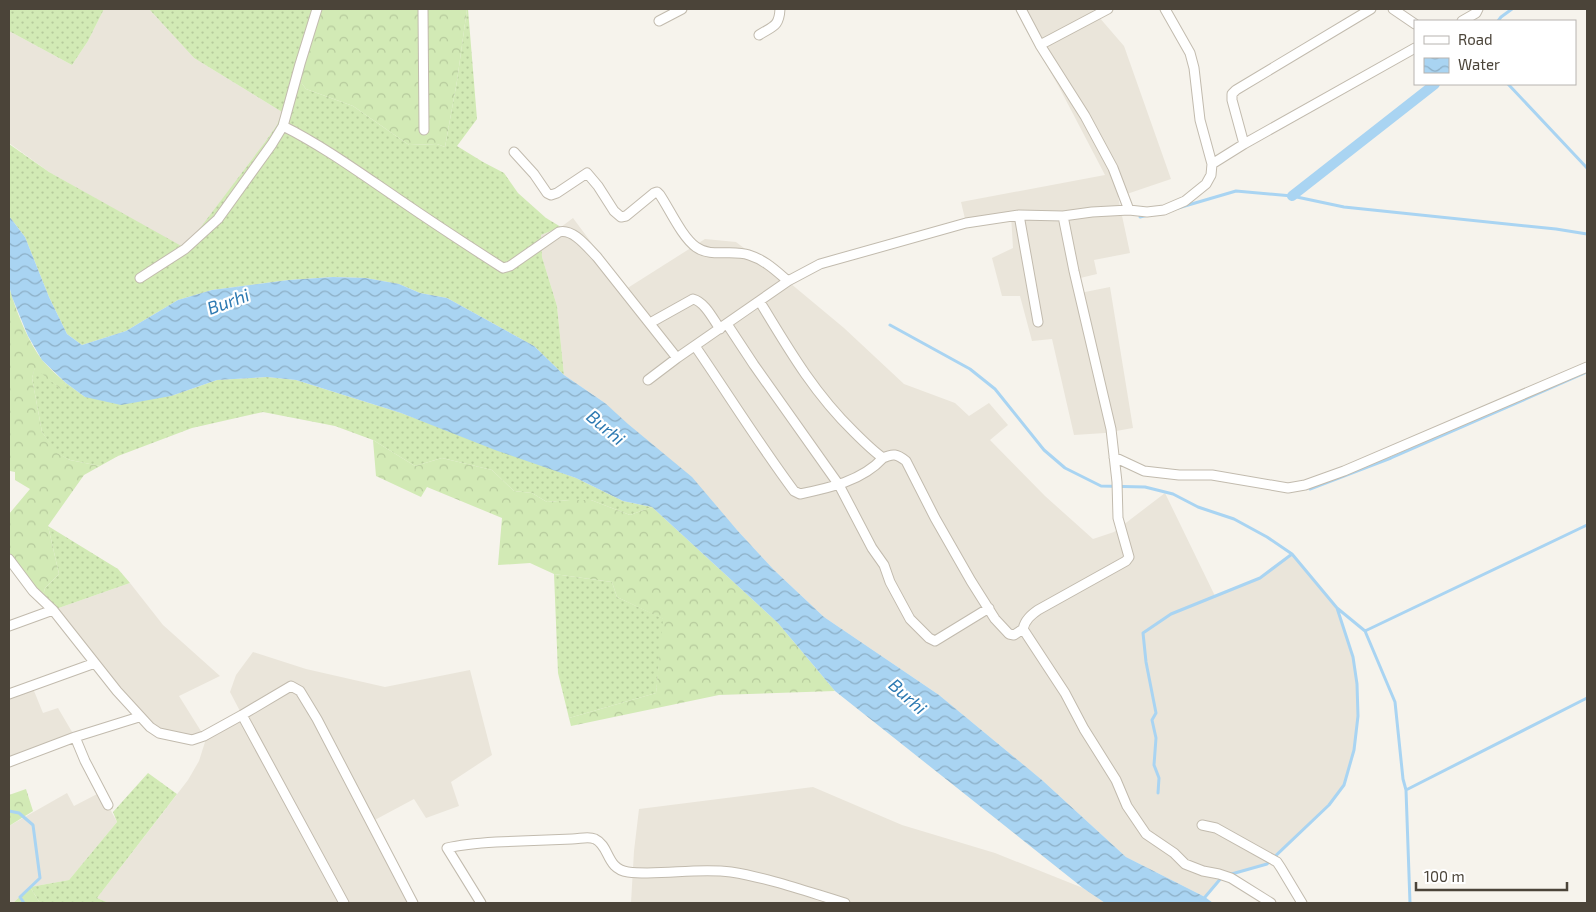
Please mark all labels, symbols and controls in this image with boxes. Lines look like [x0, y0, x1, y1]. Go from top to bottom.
legend [1414, 20, 1576, 85]
text: Road [1458, 30, 1493, 48]
text: Water [1458, 55, 1500, 73]
water label: Burhi [204, 283, 253, 319]
water label: Burhi [582, 405, 630, 450]
water label: Burhi [885, 673, 932, 719]
scale bar [1416, 860, 1567, 892]
text: 100 m [1424, 867, 1465, 885]

